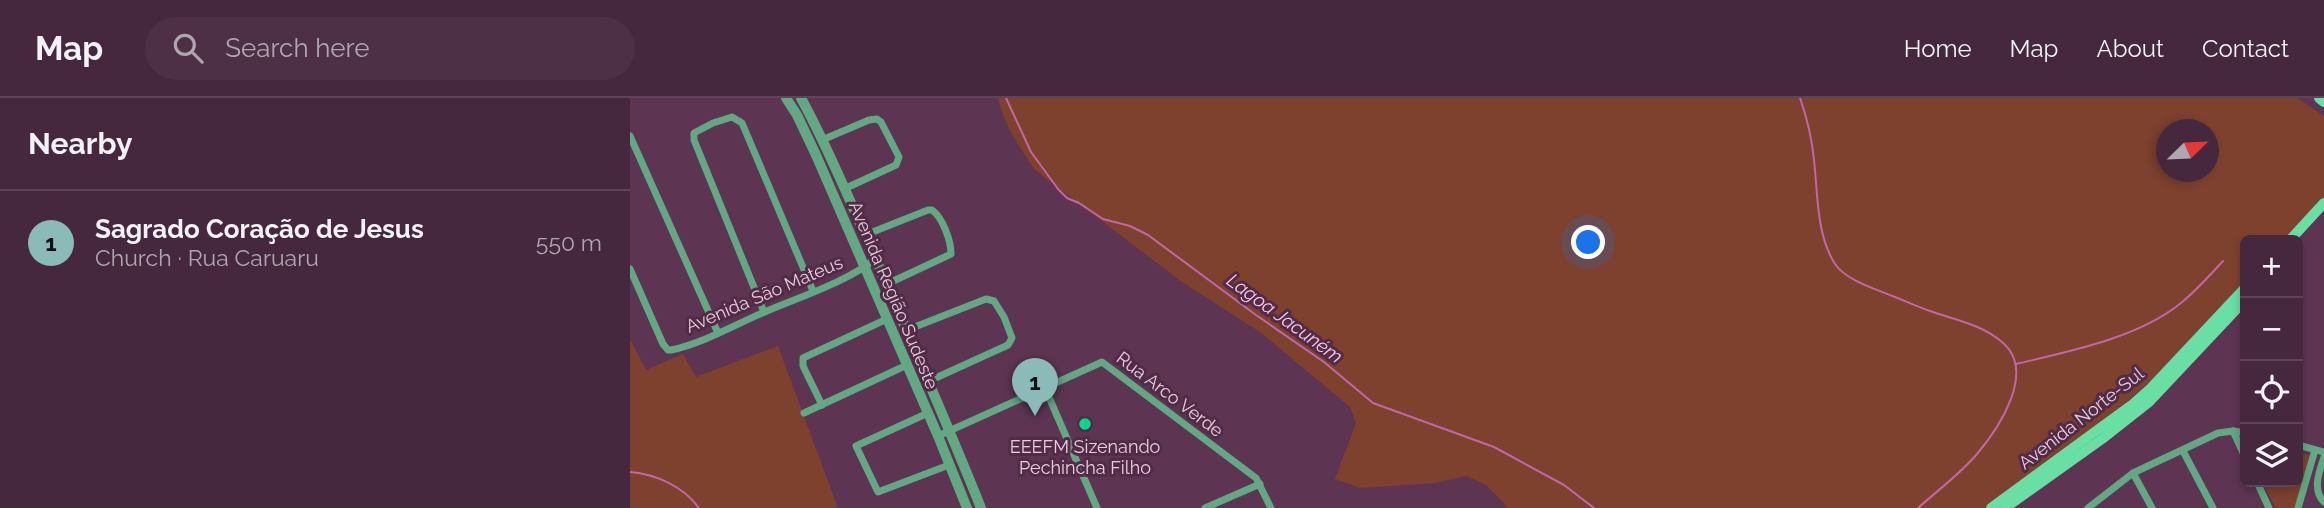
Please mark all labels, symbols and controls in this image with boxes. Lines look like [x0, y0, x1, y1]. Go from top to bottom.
search box [145, 17, 635, 80]
text: Map [35, 29, 103, 68]
icon: search [169, 29, 207, 67]
text: Search here [225, 33, 370, 63]
text: Home [1904, 34, 1972, 63]
text: Map [2010, 34, 2058, 63]
text: About [2096, 34, 2164, 63]
text: Contact [2202, 34, 2289, 63]
north arrow [2156, 119, 2219, 182]
text: Nearby [28, 126, 132, 161]
street label: Avenida Região Sudeste [845, 198, 943, 393]
text: Sagrado Coração de Jesus [95, 214, 424, 244]
your location [1571, 225, 1605, 259]
text: 1 [45, 229, 57, 256]
text: 550 m [536, 229, 602, 256]
map controls [2240, 235, 2303, 487]
button: + [2240, 235, 2303, 298]
text: Church · Rua Caruaru [95, 244, 319, 271]
street label: Avenida São Mateus [682, 251, 846, 337]
water label: Lagoa Jacuném [1223, 269, 1347, 367]
button: − [2240, 298, 2303, 361]
street label: Rua Arco Verde [1112, 347, 1228, 441]
pin: 1 [1012, 358, 1058, 416]
button: locate [2240, 361, 2303, 424]
street label: Avenida Norte-Sul [2014, 363, 2148, 473]
marker: EEEFM Sizenando Pechincha Filho [1077, 416, 1093, 432]
button: layers [2240, 424, 2303, 487]
place label: EEEFM Sizenando Pechincha Filho [1010, 436, 1161, 478]

